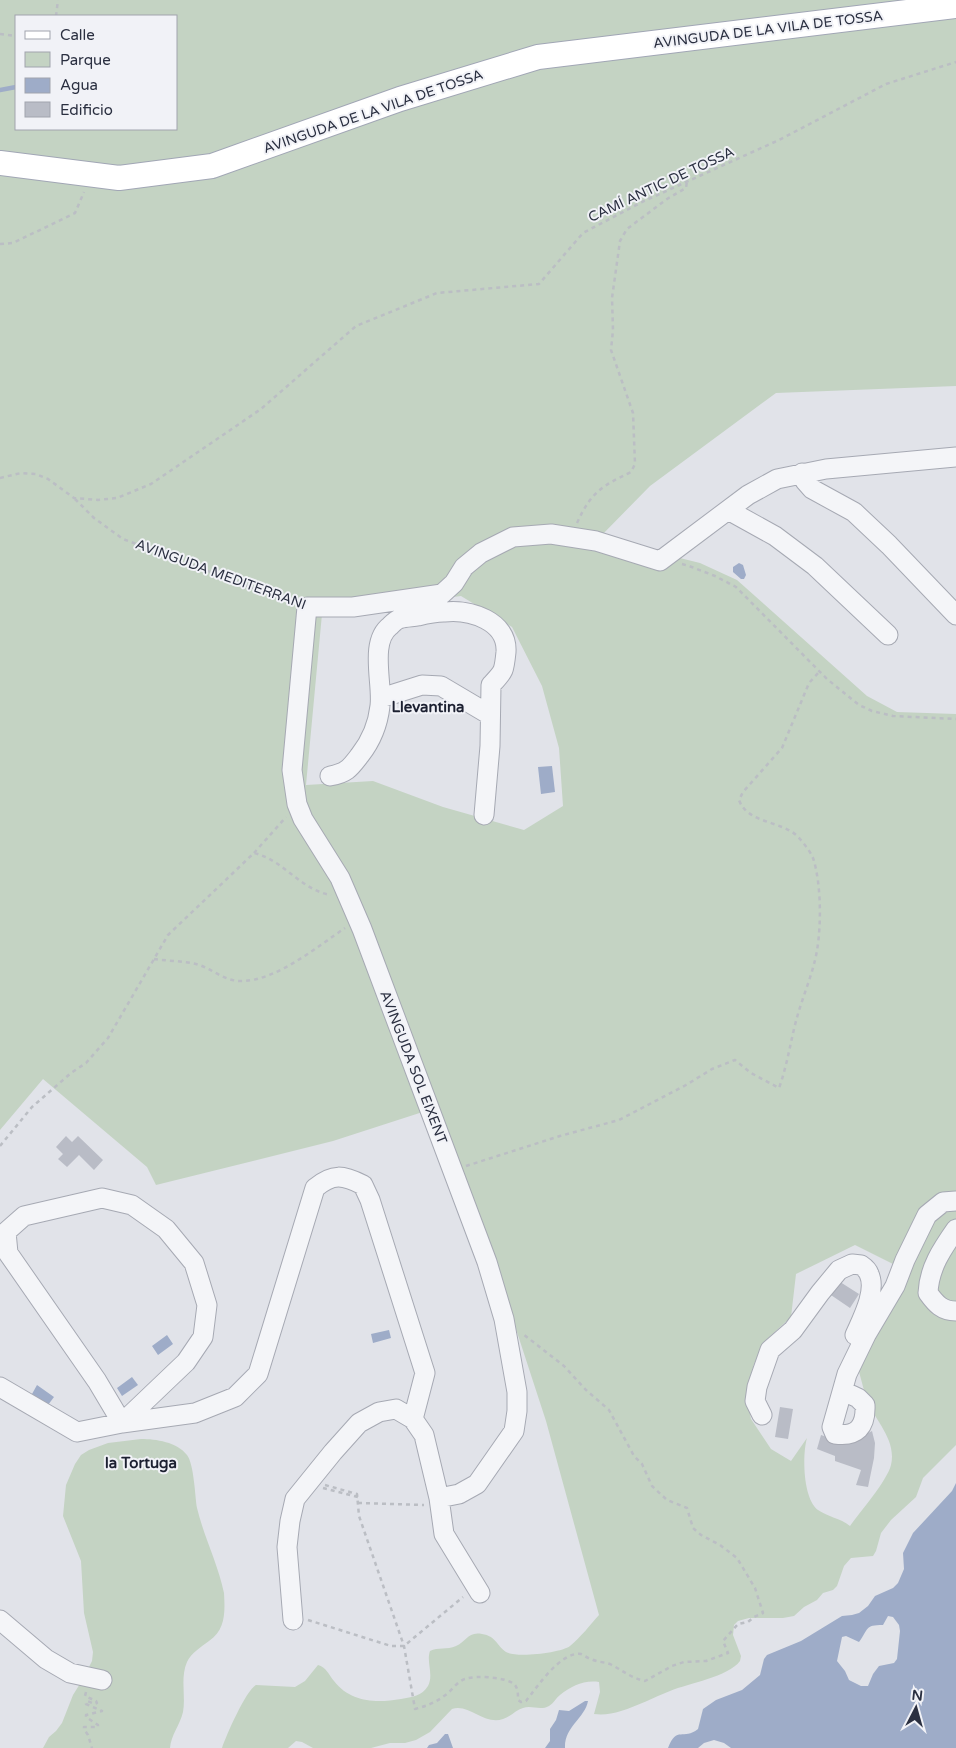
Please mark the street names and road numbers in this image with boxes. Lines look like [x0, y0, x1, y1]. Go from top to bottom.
street label: AVINGUDA DE LA VILA DE TOSSA [652, 7, 884, 52]
street label: AVINGUDA DE LA VILA DE TOSSA [261, 66, 485, 157]
street label: CAMÍ ANTIC DE TOSSA [585, 143, 737, 226]
street label: AVINGUDA MEDITERRANI [133, 536, 308, 613]
street label: AVINGUDA SOL EIXENT [376, 988, 451, 1147]

